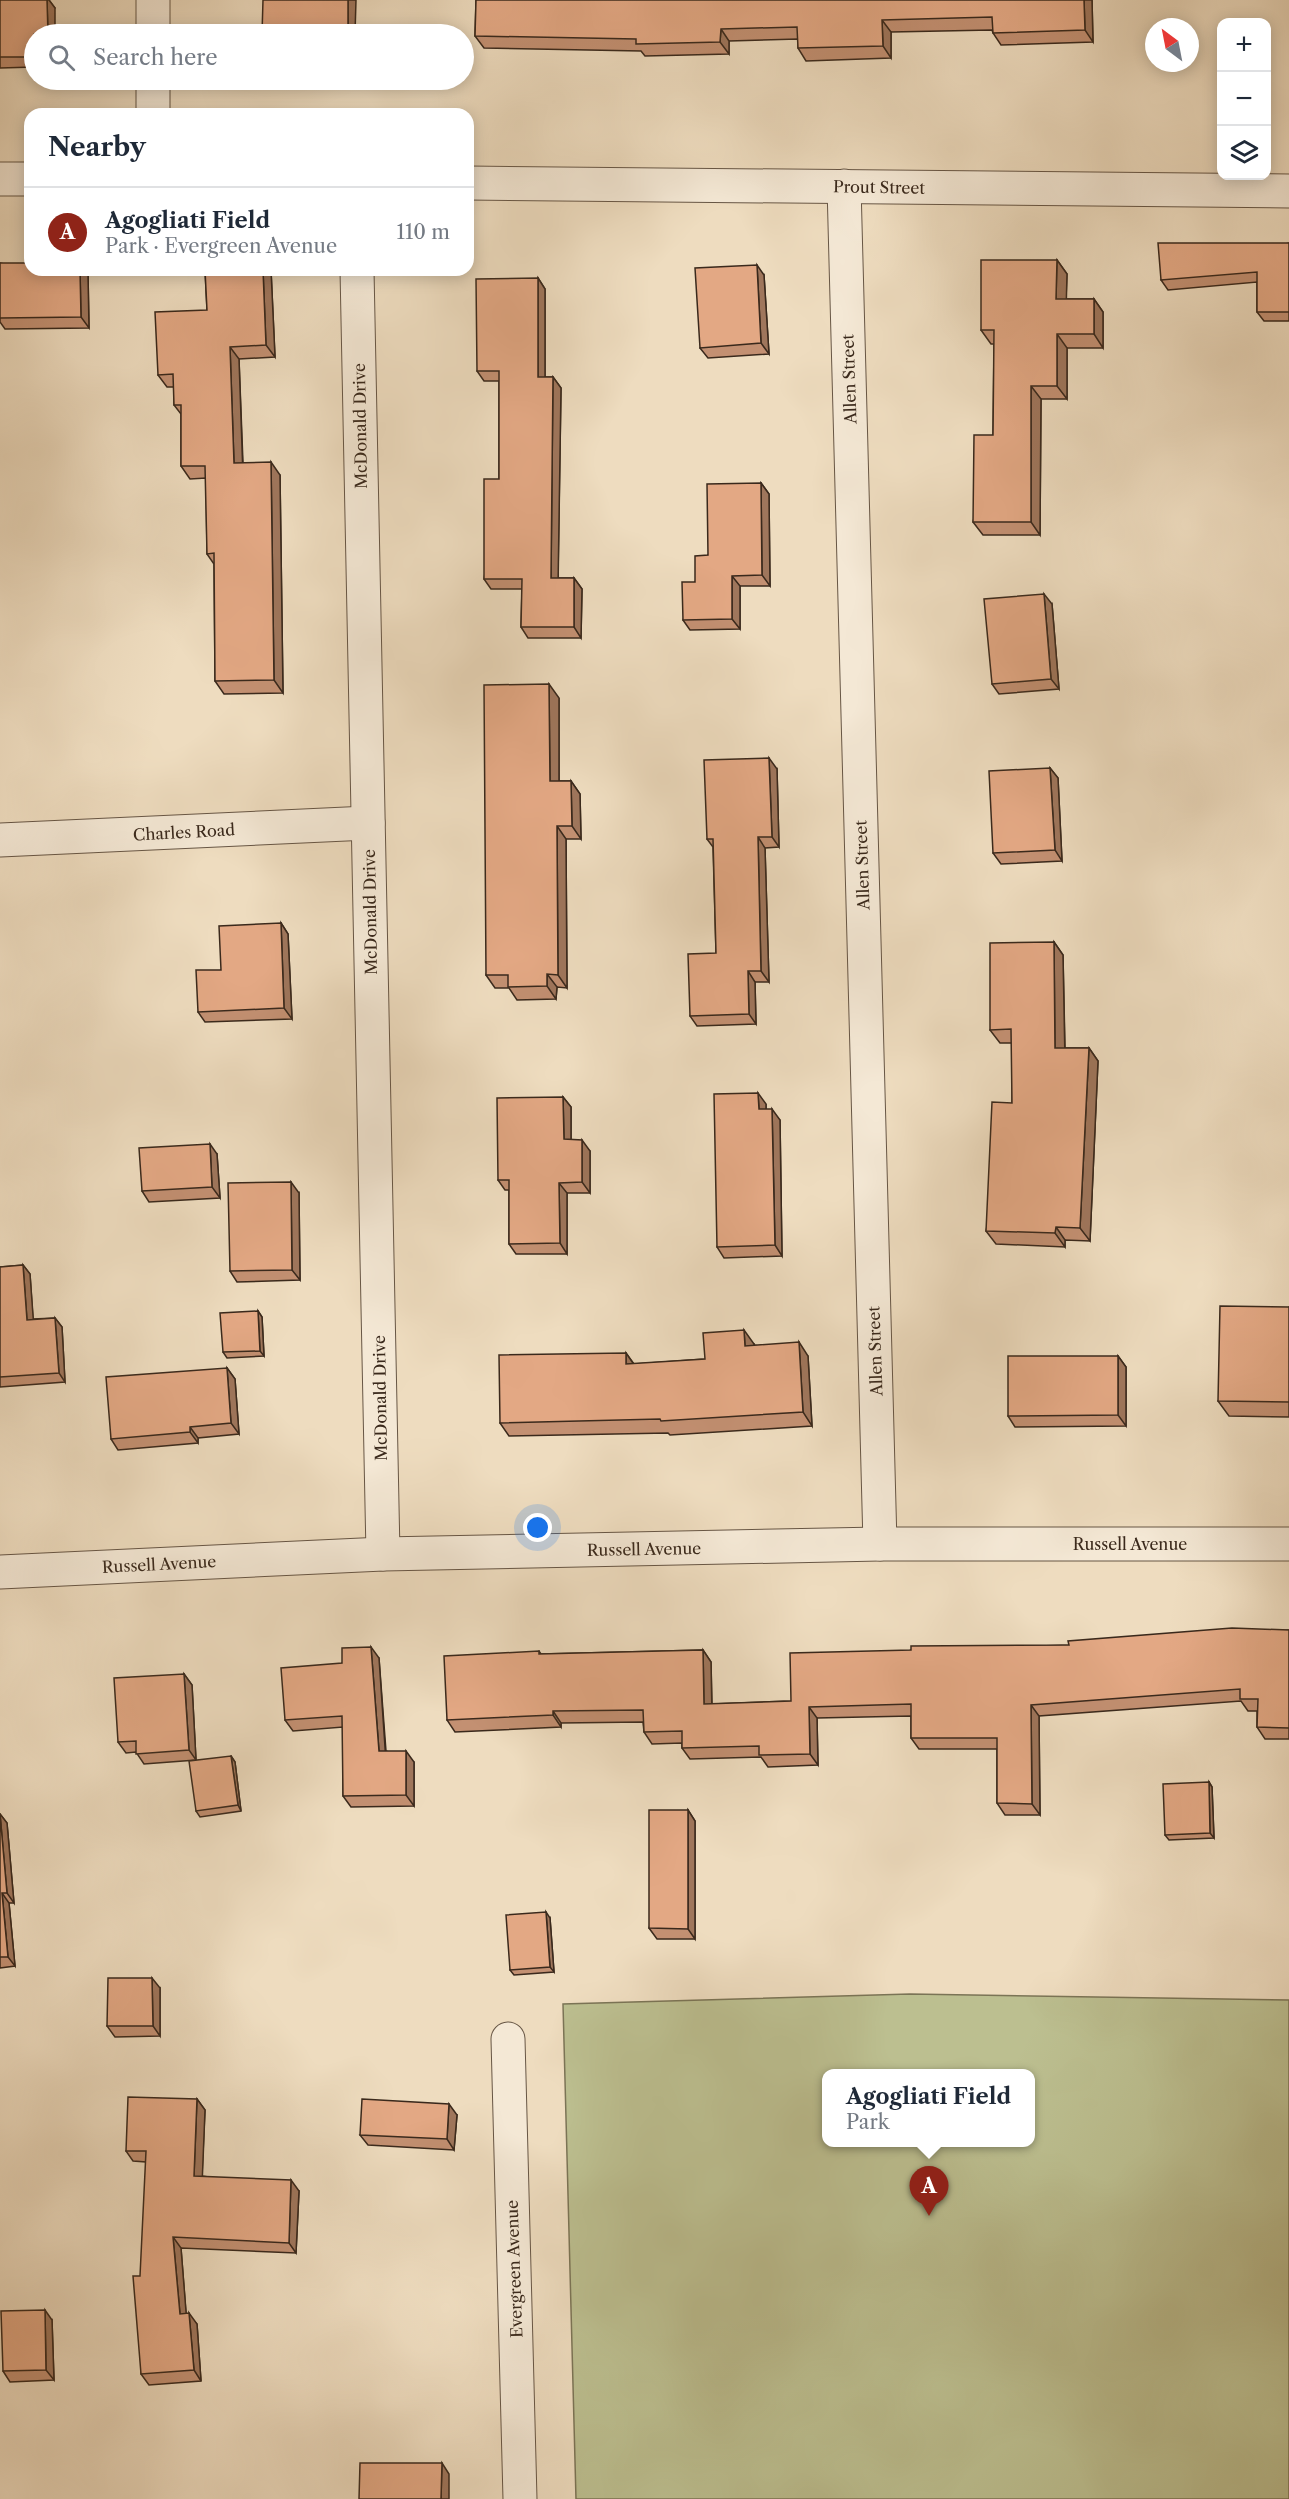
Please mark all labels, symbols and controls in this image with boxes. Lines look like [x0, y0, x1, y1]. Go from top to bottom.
north arrow [1145, 18, 1199, 72]
map controls [1217, 18, 1271, 180]
button: + [1217, 18, 1271, 72]
search box [24, 24, 474, 90]
icon: search [45, 41, 78, 74]
text: Search here [93, 44, 218, 71]
button: − [1217, 72, 1271, 126]
button: layers [1217, 126, 1271, 180]
text: Nearby [48, 131, 146, 163]
street label: Prout Street [833, 176, 926, 198]
text: Agogliati Field [105, 207, 270, 234]
text: A [60, 220, 75, 244]
text: 110 m [397, 220, 450, 244]
text: Park · Evergreen Avenue [105, 234, 337, 258]
street label: Allen Street [837, 333, 861, 425]
street label: McDonald Drive [349, 363, 371, 489]
street label: Charles Road [133, 819, 236, 845]
street label: Allen Street [850, 819, 874, 911]
street label: McDonald Drive [359, 849, 381, 975]
street label: Allen Street [863, 1305, 887, 1397]
street label: McDonald Drive [369, 1335, 391, 1461]
your location [523, 1513, 552, 1542]
street label: Russell Avenue [1073, 1534, 1187, 1554]
street label: Russell Avenue [587, 1538, 701, 1560]
street label: Russell Avenue [101, 1551, 217, 1577]
popup [822, 2069, 1035, 2147]
text: Agogliati Field [846, 2083, 1011, 2110]
text: Park [846, 2110, 889, 2134]
pin: A [910, 2166, 948, 2216]
street label: Evergreen Avenue [502, 2200, 526, 2338]

